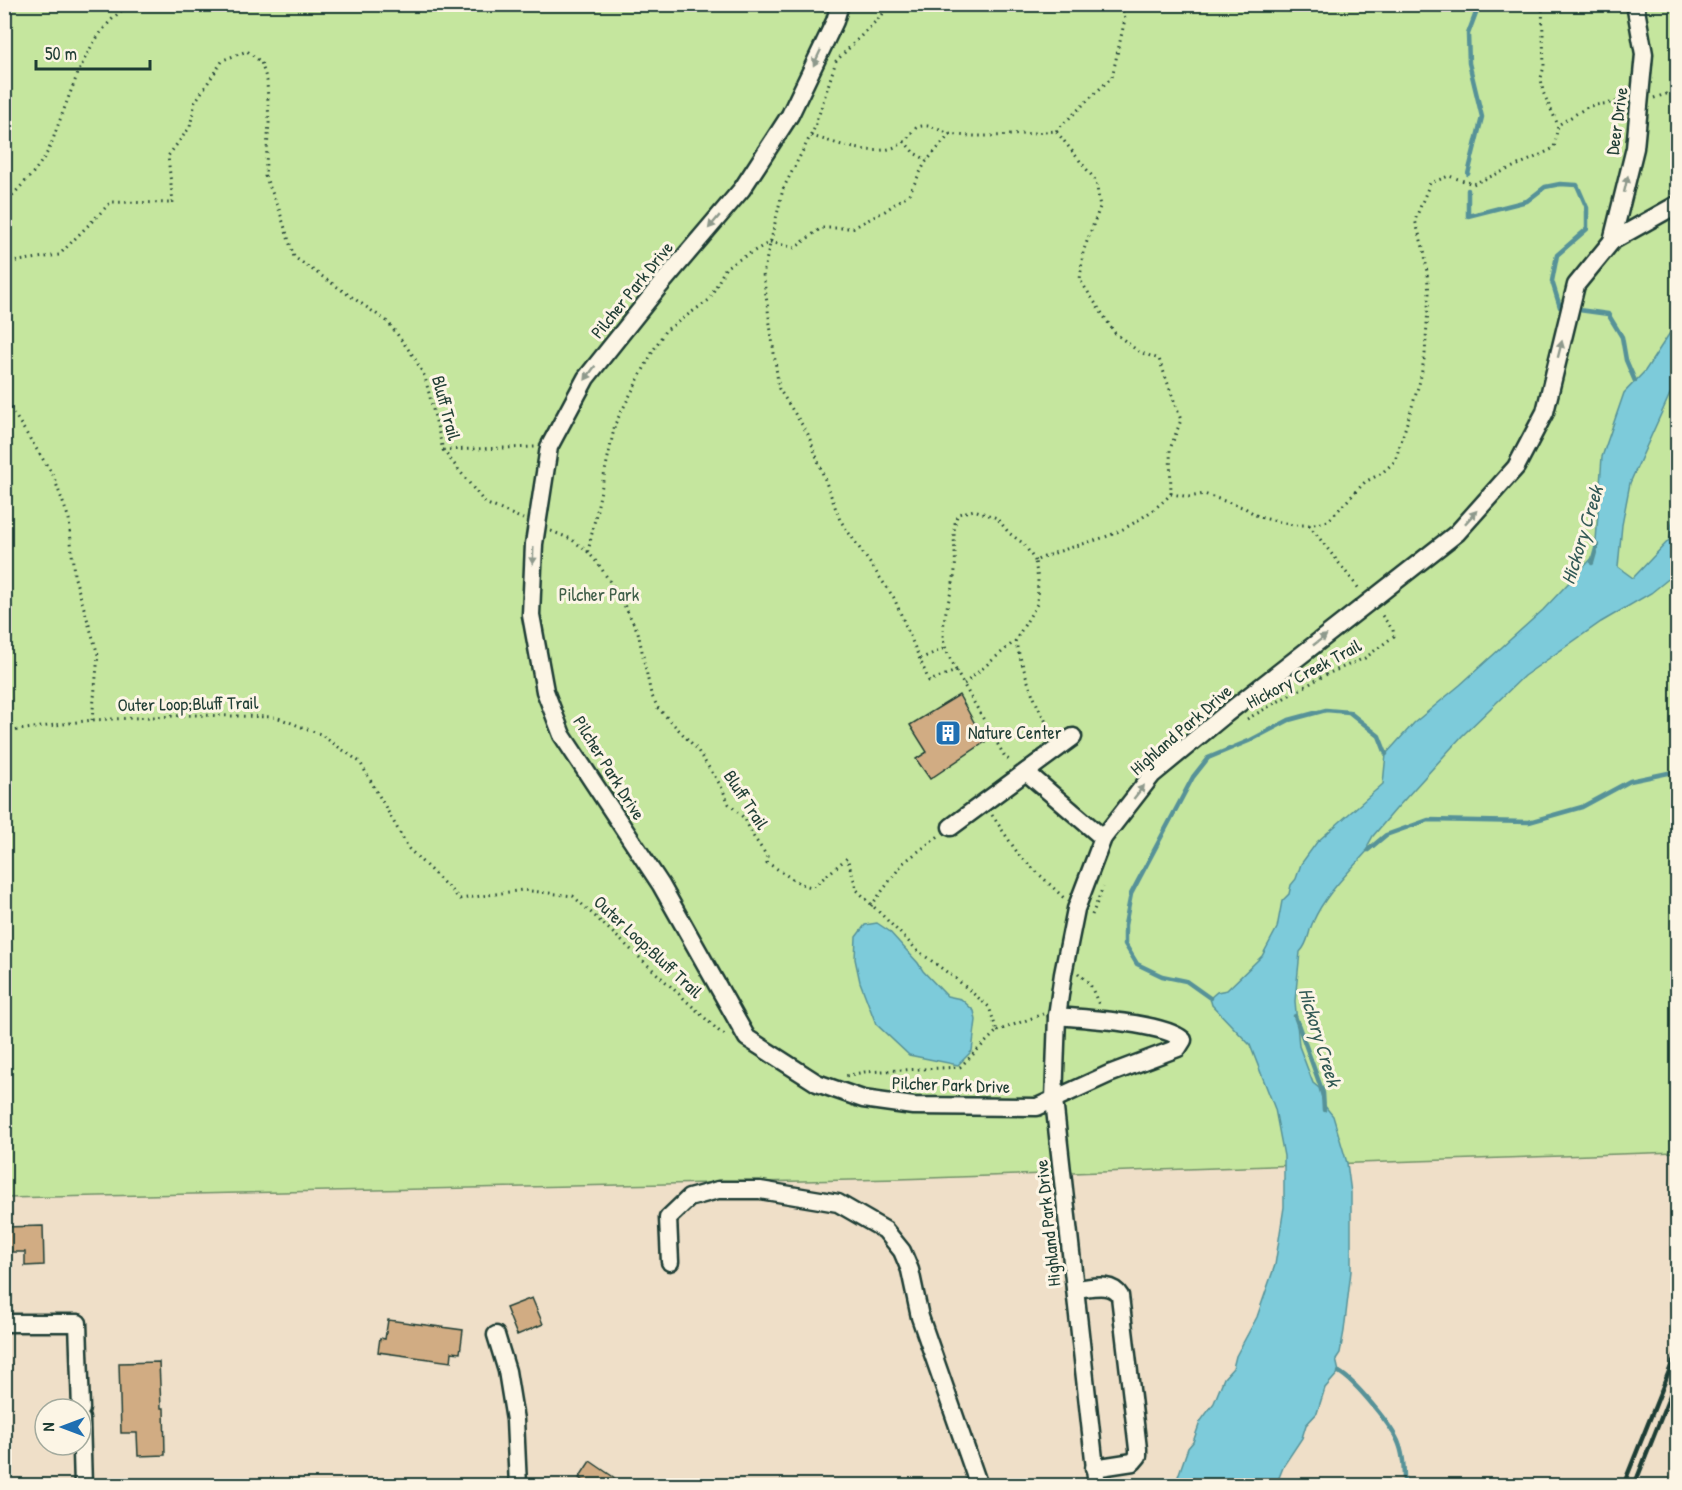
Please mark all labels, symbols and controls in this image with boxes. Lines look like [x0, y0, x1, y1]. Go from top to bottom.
scale bar [36, 33, 150, 71]
text: 50 m [45, 41, 77, 66]
one-way arrow [813, 50, 822, 67]
street label: Deer Drive [1599, 86, 1634, 156]
one-way arrow [1622, 175, 1631, 194]
one-way arrow [707, 214, 720, 230]
street label: Pilcher Park Drive [585, 236, 679, 344]
one-way arrow [1556, 339, 1566, 358]
one-way arrow [585, 366, 597, 381]
street label: Bluff Trail [426, 373, 467, 443]
water label: Hickory Creek [1554, 481, 1611, 588]
one-way arrow [1464, 510, 1478, 525]
one-way arrow [529, 547, 538, 566]
park label: Pilcher Park [559, 582, 640, 607]
street label: Hickory Creek Trail [1242, 633, 1366, 714]
one-way arrow [1312, 634, 1327, 646]
street label: Highland Park Drive [1124, 678, 1237, 781]
street label: Outer Loop;Bluff Trail [117, 690, 259, 717]
street label: Pilcher Park Drive [567, 711, 651, 825]
building icon: Nature Center [933, 718, 963, 748]
place label: Nature Center [968, 720, 1062, 745]
street label: Bluff Trail [718, 765, 775, 834]
one-way arrow [1132, 785, 1144, 800]
street label: Outer Loop;Bluff Trail [588, 890, 708, 1004]
water label: Hickory Creek [1292, 984, 1349, 1091]
street label: Pilcher Park Drive [891, 1070, 1011, 1099]
street label: Highland Park Drive [1028, 1158, 1067, 1288]
north arrow [33, 1397, 93, 1457]
text: N [37, 1422, 59, 1431]

